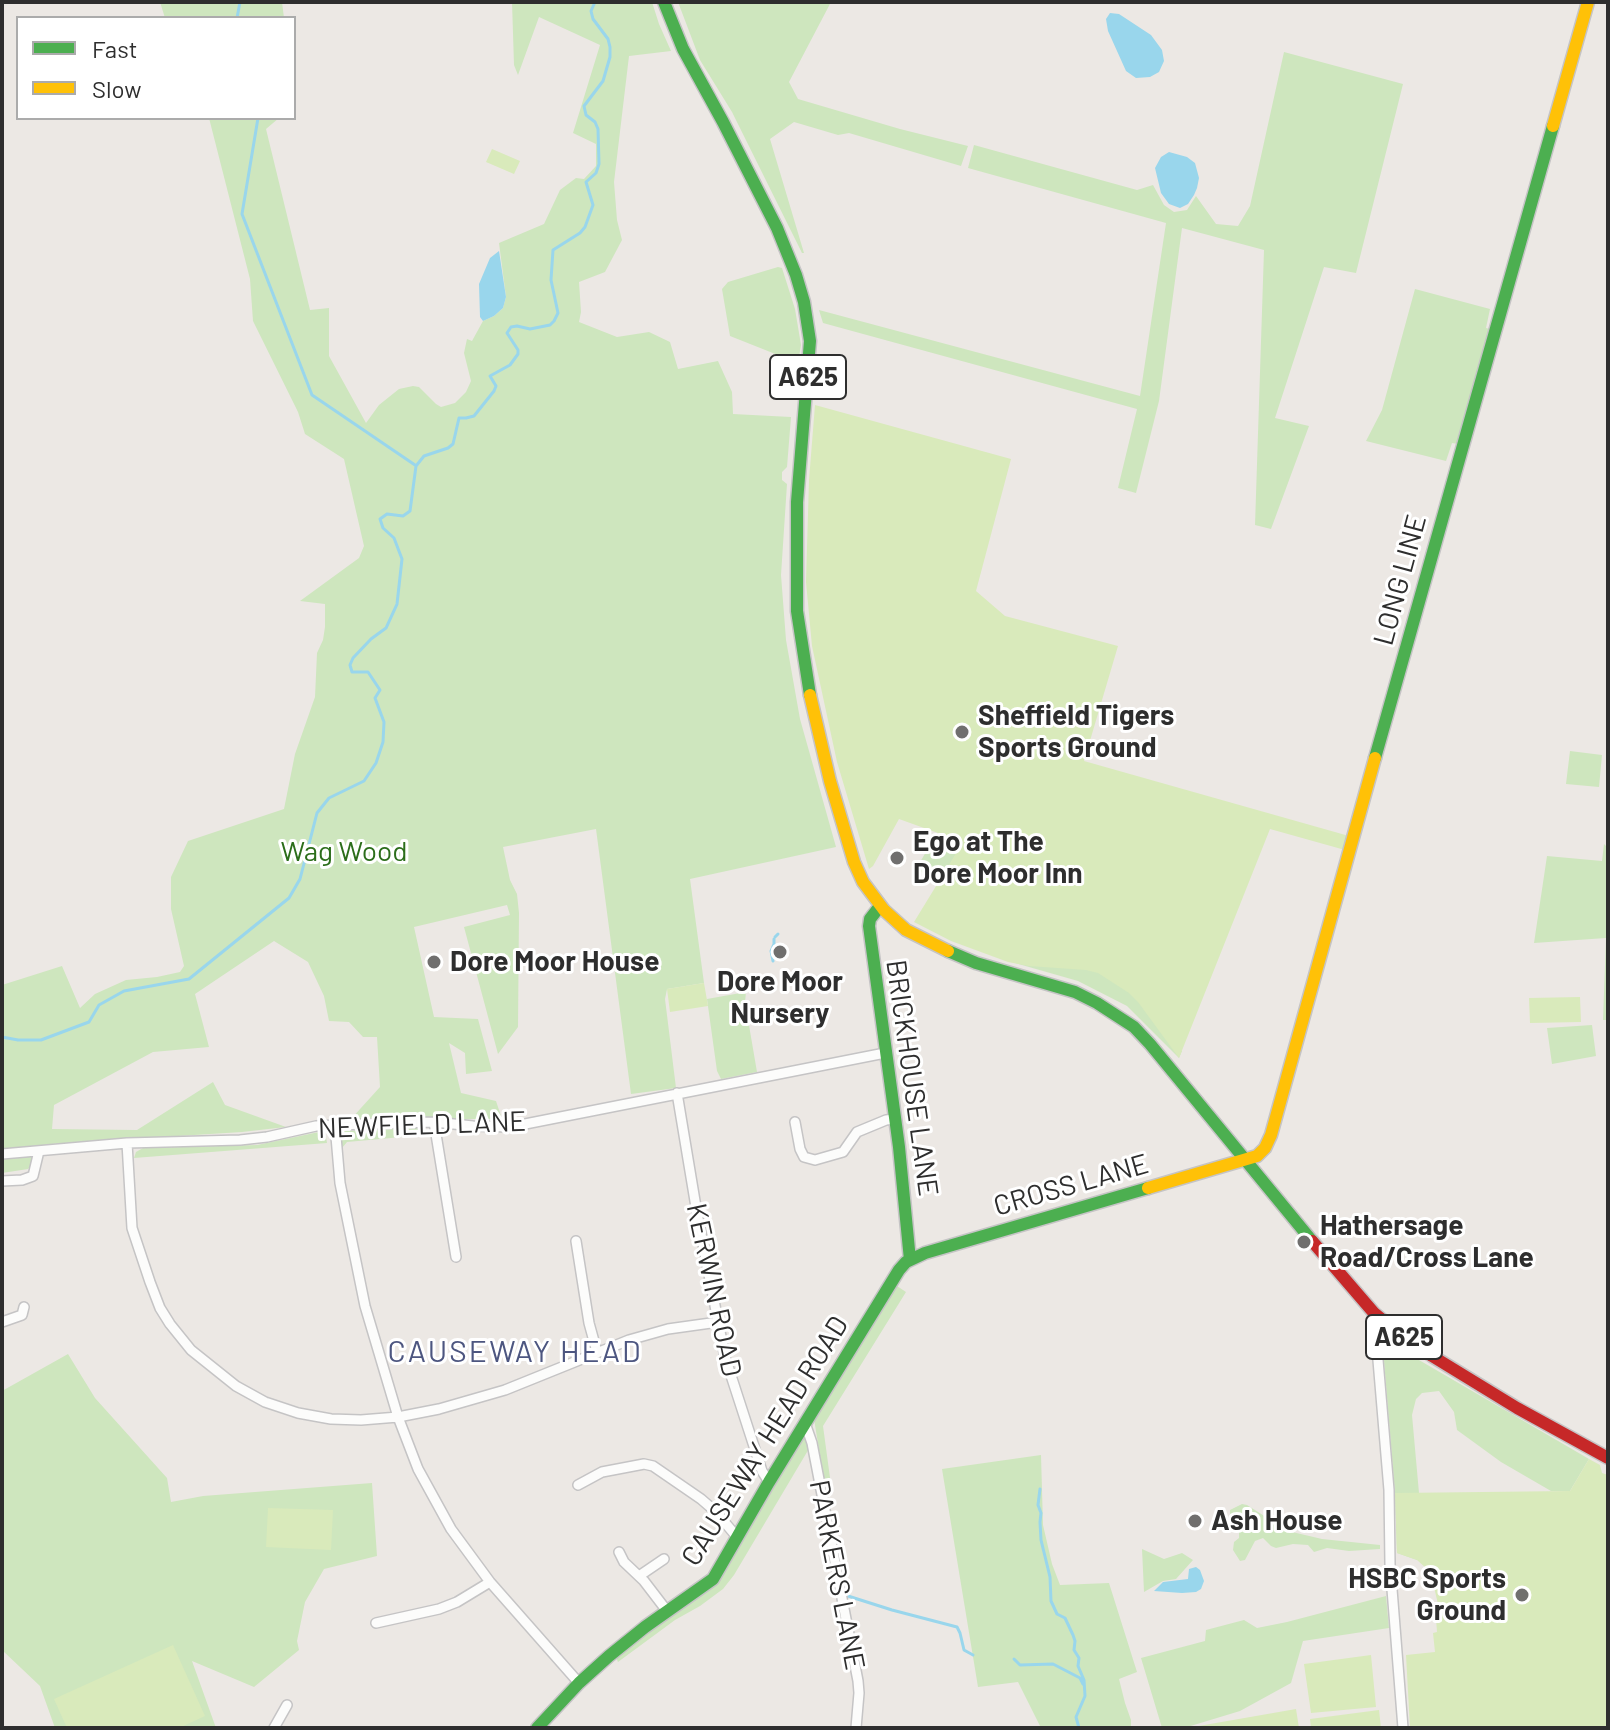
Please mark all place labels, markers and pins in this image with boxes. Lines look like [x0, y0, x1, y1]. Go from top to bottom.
place label: Sheffield Tigers Sports Ground [978, 699, 1174, 765]
marker: Sheffield Tigers Sports Ground [953, 723, 971, 741]
place label: Ego at The Dore Moor Inn [913, 825, 1083, 891]
marker: Ego at The Dore Moor Inn [888, 849, 906, 867]
marker: Dore Moor Nursery [771, 943, 789, 961]
place label: Dore Moor House [450, 945, 659, 979]
marker: Dore Moor House [425, 953, 443, 971]
place label: Dore Moor Nursery [717, 965, 843, 1031]
place label: Hathersage Road/Cross Lane [1320, 1209, 1534, 1275]
marker: Hathersage Road/Cross Lane [1295, 1233, 1313, 1251]
place label: Ash House [1211, 1504, 1343, 1538]
marker: Ash House [1186, 1512, 1204, 1530]
place label: HSBC Sports Ground [1348, 1562, 1506, 1628]
marker: HSBC Sports Ground [1513, 1586, 1531, 1604]

